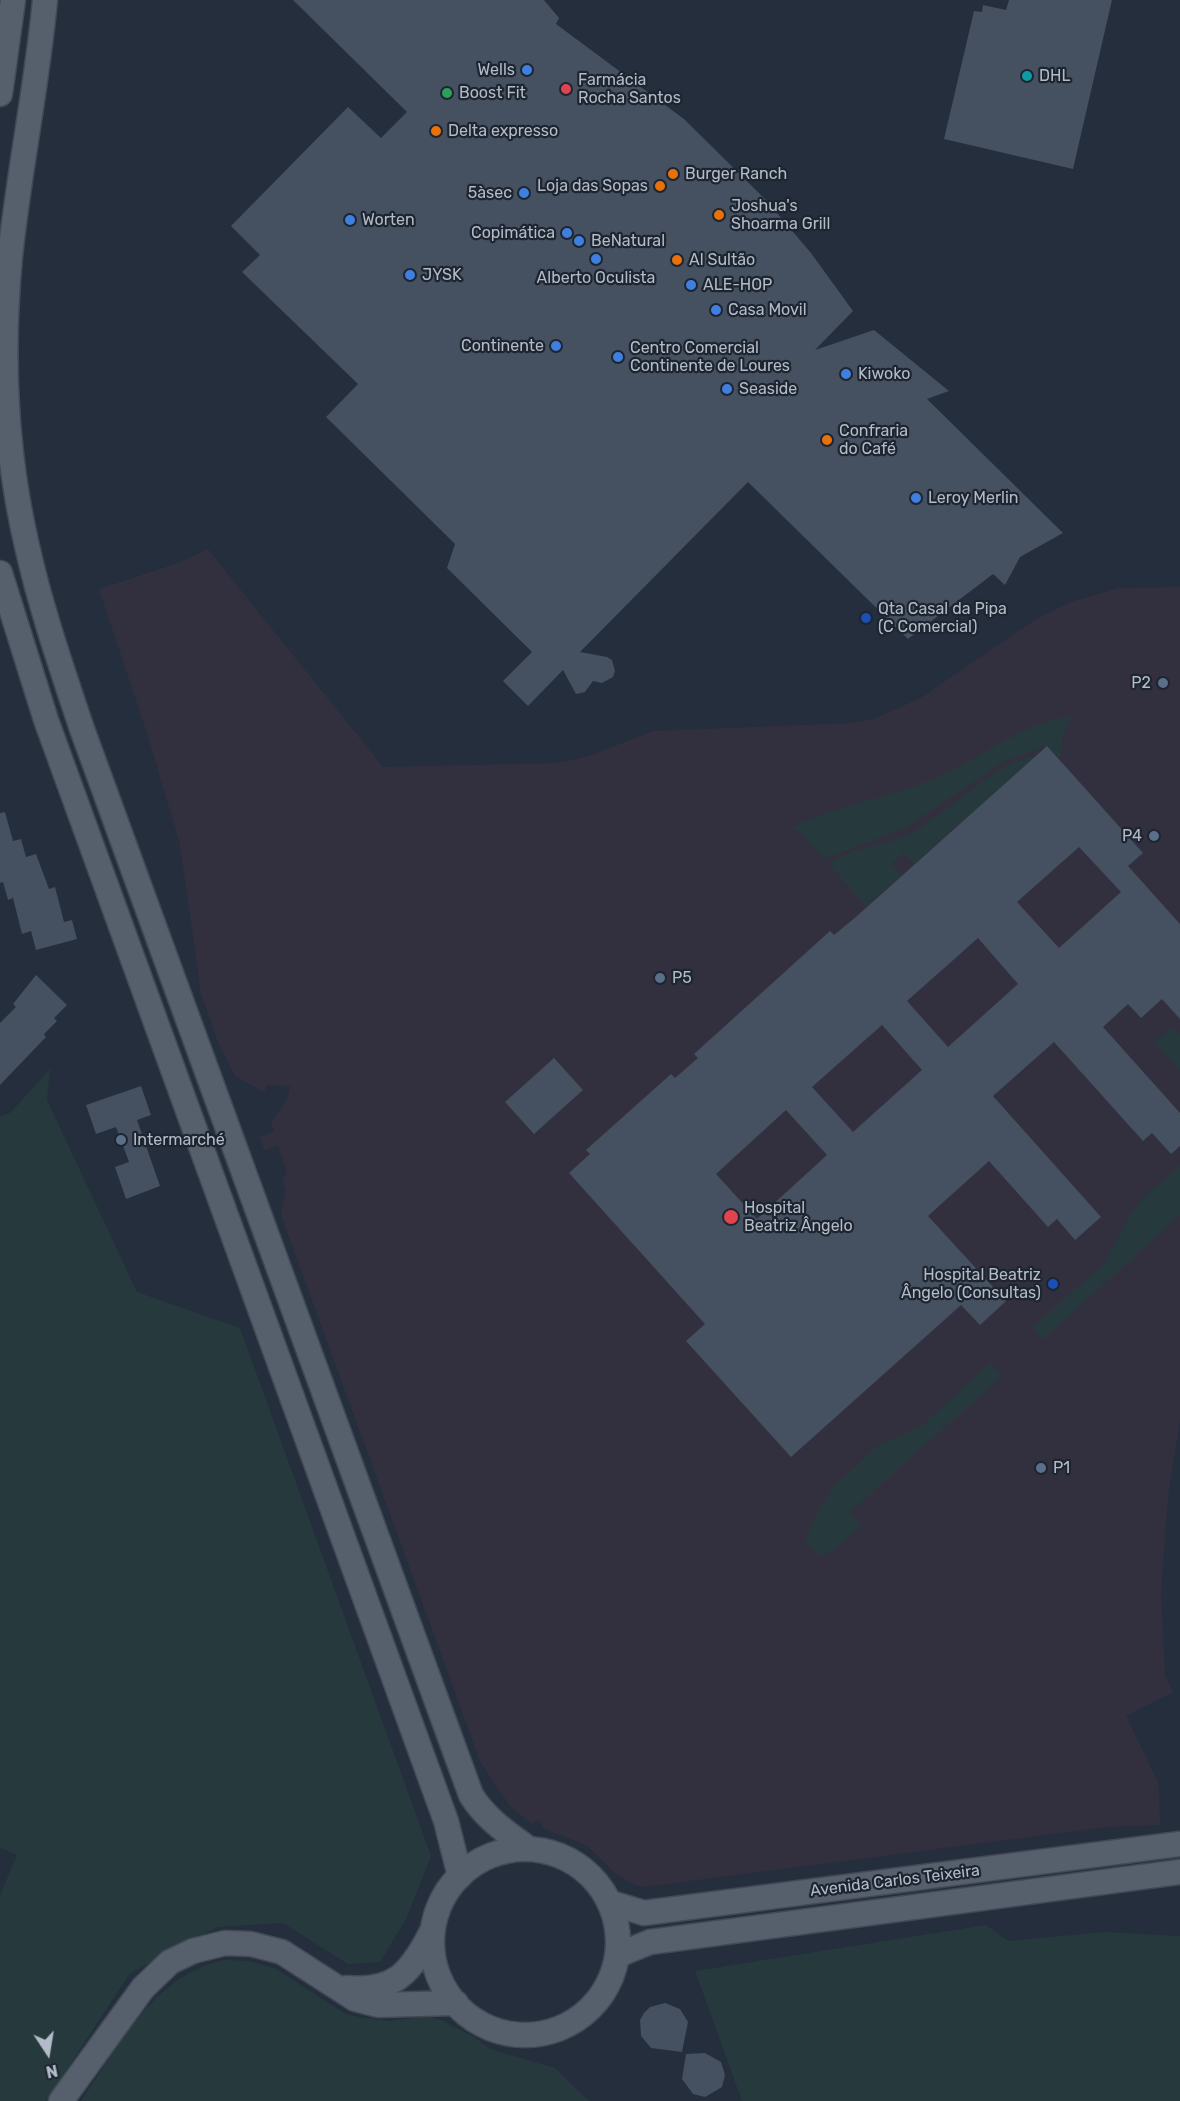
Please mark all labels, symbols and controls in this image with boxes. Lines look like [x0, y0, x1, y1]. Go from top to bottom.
place label: Wells [478, 60, 515, 80]
marker: Wells [520, 63, 534, 77]
place label: DHL [1039, 66, 1070, 86]
marker: DHL [1020, 69, 1034, 83]
place label: Farmácia Rocha Santos [578, 70, 681, 108]
marker: Farmácia Rocha Santos [559, 82, 573, 96]
place label: Boost Fit [459, 83, 526, 103]
marker: Boost Fit [440, 86, 454, 100]
place label: Delta expresso [448, 121, 558, 141]
marker: Delta expresso [429, 124, 443, 138]
place label: Burger Ranch [685, 164, 787, 184]
marker: Burger Ranch [666, 167, 680, 181]
place label: Loja das Sopas [537, 176, 648, 196]
marker: Loja das Sopas [653, 179, 667, 193]
place label: 5àsec [468, 183, 512, 203]
marker: 5àsec [517, 186, 531, 200]
place label: Joshua's Shoarma Grill [731, 196, 830, 234]
marker: Joshua's Shoarma Grill [712, 208, 726, 222]
place label: Worten [362, 210, 415, 230]
marker: Worten [343, 213, 357, 227]
place label: Copimática [471, 223, 555, 243]
marker: Copimática [560, 226, 574, 240]
place label: BeNatural [591, 231, 665, 251]
marker: BeNatural [572, 234, 586, 248]
place label: Al Sultão [689, 250, 755, 270]
marker: Alberto Oculista [589, 252, 603, 266]
marker: Al Sultão [670, 253, 684, 267]
place label: JYSK [422, 265, 462, 285]
marker: JYSK [403, 268, 417, 282]
place label: Alberto Oculista [537, 268, 655, 288]
place label: ALE-HOP [703, 275, 772, 295]
marker: ALE-HOP [684, 278, 698, 292]
place label: Casa Movil [728, 300, 807, 320]
marker: Casa Movil [709, 303, 723, 317]
place label: Continente [461, 336, 544, 356]
place label: Centro Comercial Continente de Loures [630, 338, 790, 376]
marker: Continente [549, 339, 563, 353]
marker: Centro Comercial Continente de Loures [611, 350, 625, 364]
place label: Kiwoko [858, 364, 910, 384]
marker: Kiwoko [839, 367, 853, 381]
place label: Seaside [739, 379, 797, 399]
marker: Seaside [720, 382, 734, 396]
place label: Confraria do Café [839, 421, 908, 459]
marker: Confraria do Café [820, 433, 834, 447]
place label: Leroy Merlin [928, 488, 1019, 508]
marker: Leroy Merlin [909, 491, 923, 505]
place label: Qta Casal da Pipa (C Comercial) [878, 599, 1007, 637]
marker: Qta Casal da Pipa (C Comercial) [859, 611, 873, 625]
place label: P2 [1131, 673, 1151, 693]
marker: P2 [1156, 676, 1170, 690]
place label: P4 [1122, 826, 1142, 846]
marker: P4 [1147, 829, 1161, 843]
place label: P5 [672, 968, 692, 988]
marker: P5 [653, 971, 667, 985]
place label: Intermarché [133, 1130, 225, 1150]
marker: Intermarché [114, 1133, 128, 1147]
place label: Hospital Beatriz Ângelo [744, 1198, 853, 1236]
marker: Hospital Beatriz Ângelo [722, 1208, 740, 1226]
place label: Hospital Beatriz Ângelo (Consultas) [901, 1265, 1041, 1303]
marker: Hospital Beatriz Ângelo (Consultas) [1046, 1277, 1060, 1291]
place label: P1 [1053, 1458, 1070, 1478]
marker: P1 [1034, 1461, 1048, 1475]
street label: Avenida Carlos Teixeira [809, 1861, 981, 1901]
north arrow [18, 2023, 78, 2083]
text: N [44, 2061, 59, 2082]

